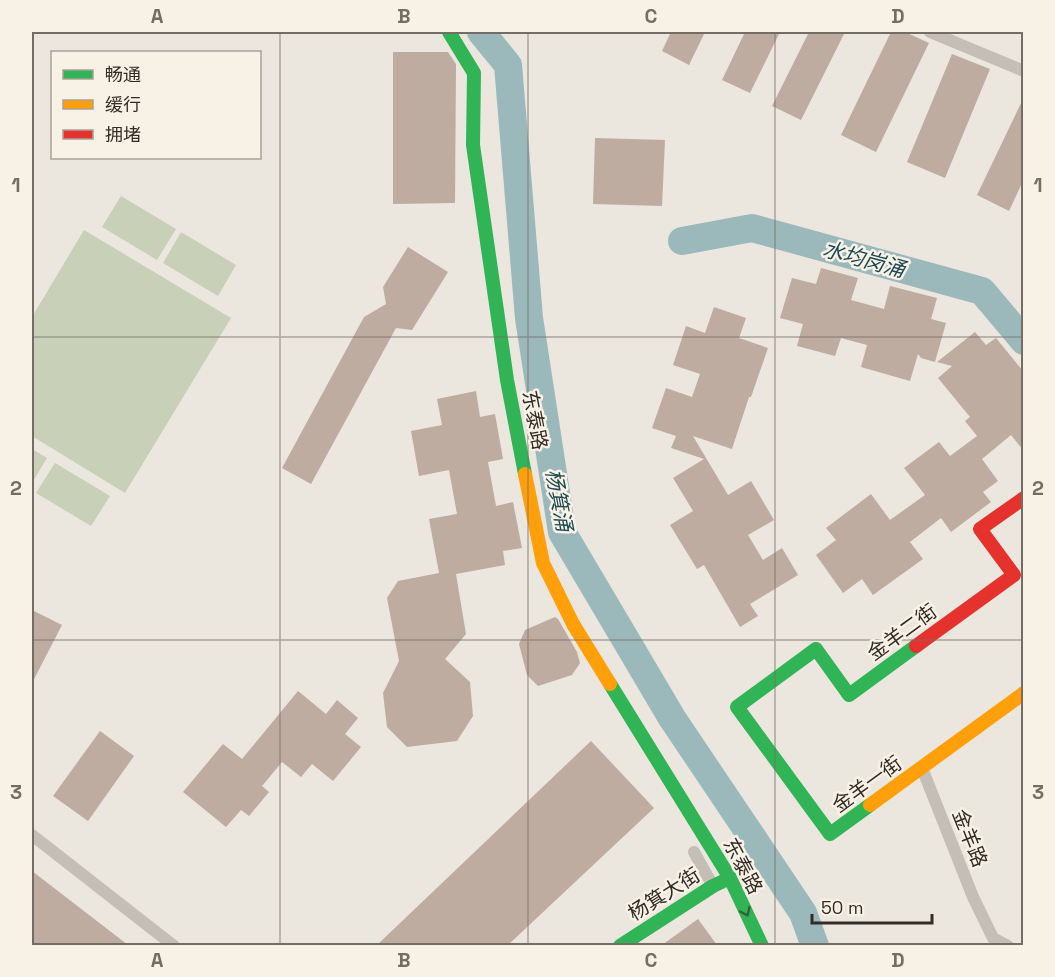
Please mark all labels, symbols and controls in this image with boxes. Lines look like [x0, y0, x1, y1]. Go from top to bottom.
text: A [151, 3, 164, 29]
text: B [397, 3, 411, 29]
text: C [645, 3, 658, 29]
text: D [891, 3, 905, 29]
legend [51, 51, 261, 159]
text: 畅通 [105, 63, 141, 86]
text: 缓行 [105, 93, 141, 116]
text: 拥堵 [105, 123, 141, 146]
text: 1 [11, 172, 21, 198]
text: 1 [1033, 172, 1043, 198]
water label: 水均岗涌 [820, 235, 910, 283]
street label: 东泰路 [517, 388, 553, 452]
water label: 杨箕涌 [540, 467, 579, 535]
text: 2 [10, 475, 22, 501]
text: 2 [1032, 475, 1044, 501]
street label: 金羊二街 [862, 598, 942, 666]
street label: 金羊一街 [827, 750, 907, 818]
text: 3 [10, 779, 22, 805]
text: 3 [1032, 779, 1044, 805]
street label: 金羊路 [947, 805, 993, 871]
street label: 东泰路 [717, 833, 769, 899]
street label: 杨箕大街 [623, 862, 705, 926]
scale bar [812, 887, 932, 925]
text: 50 m [821, 896, 863, 919]
one-way arrow [738, 905, 750, 916]
text: A [151, 947, 164, 973]
text: B [397, 947, 411, 973]
text: C [645, 947, 658, 973]
text: D [891, 947, 905, 973]

